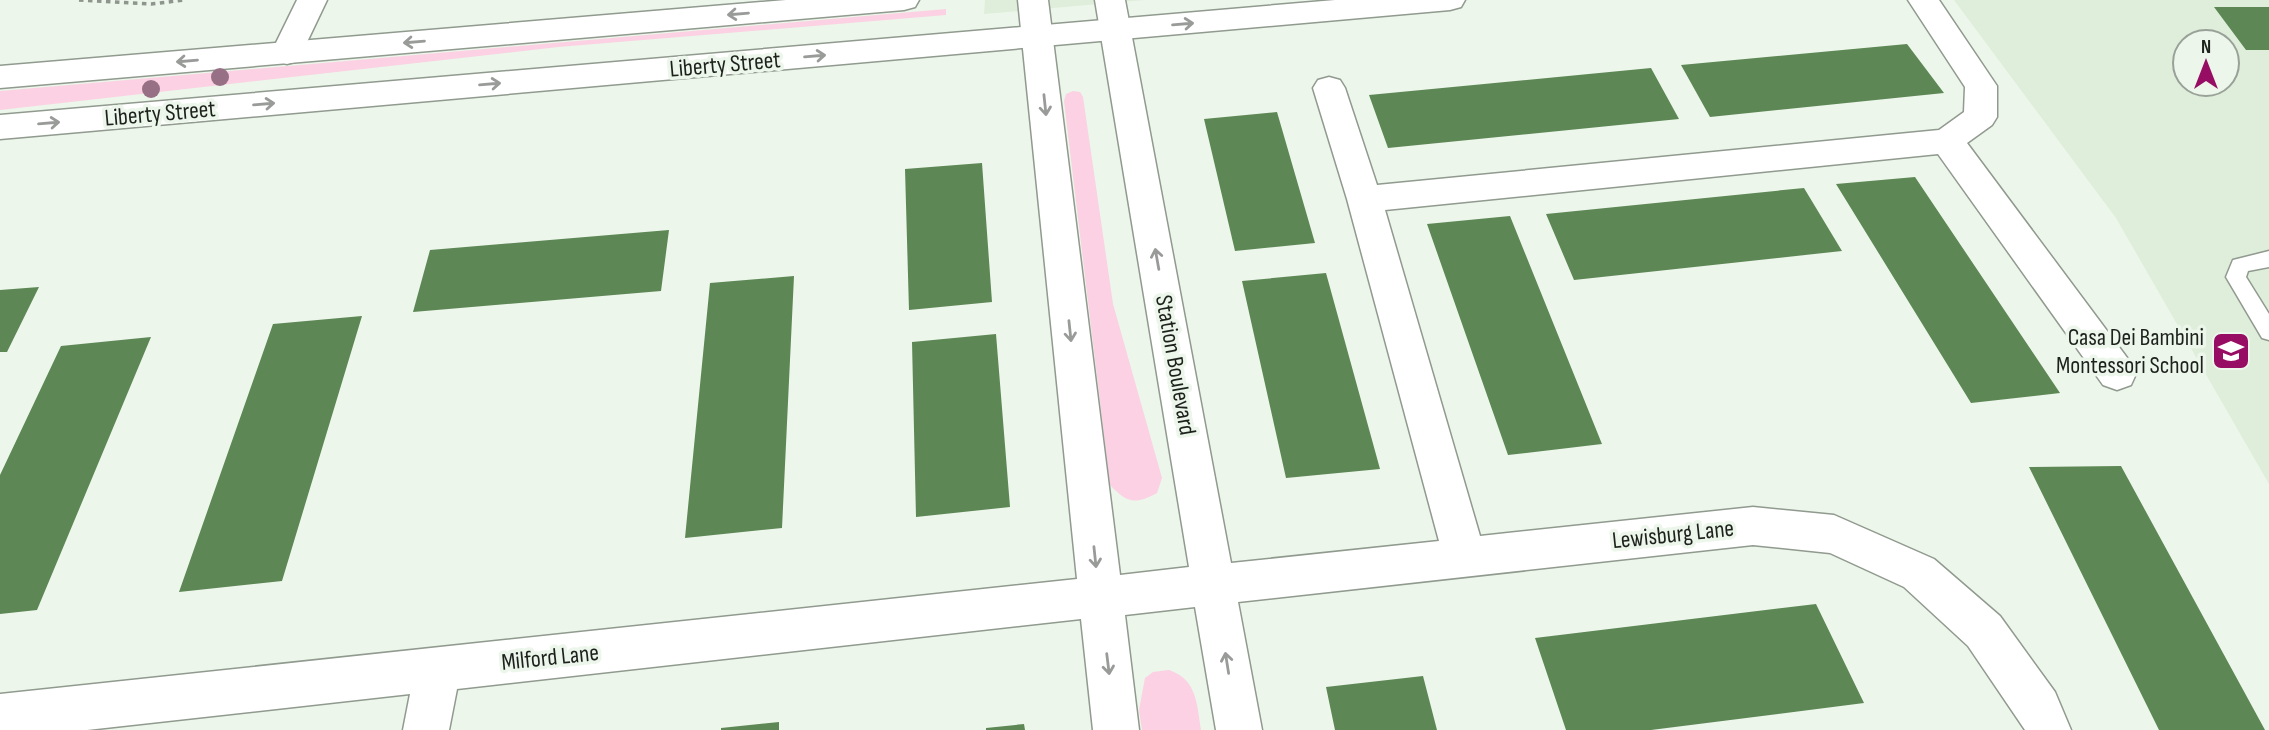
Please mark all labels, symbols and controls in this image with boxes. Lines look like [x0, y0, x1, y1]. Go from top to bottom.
one-way arrow [727, 8, 750, 21]
one-way arrow [1171, 17, 1194, 30]
north arrow [2171, 28, 2241, 98]
one-way arrow [403, 36, 426, 49]
text: N [2201, 36, 2211, 59]
street label: Liberty Street [668, 45, 782, 84]
one-way arrow [803, 49, 826, 62]
one-way arrow [176, 55, 199, 68]
one-way arrow [479, 77, 501, 90]
one-way arrow [1039, 93, 1052, 116]
street label: Liberty Street [103, 94, 217, 133]
one-way arrow [252, 97, 275, 110]
one-way arrow [37, 116, 60, 129]
one-way arrow [1149, 248, 1163, 271]
street label: Station Boulevard [1149, 293, 1202, 437]
one-way arrow [1064, 319, 1077, 342]
place label: Casa Dei Bambini Montessori School [2056, 323, 2204, 380]
school or university icon: Casa Dei Bambini Montessori School [2210, 330, 2252, 372]
street label: Lewisburg Lane [1611, 514, 1735, 555]
one-way arrow [1089, 545, 1102, 568]
street label: Milford Lane [500, 638, 600, 677]
one-way arrow [1101, 652, 1114, 674]
one-way arrow [1220, 652, 1233, 675]

